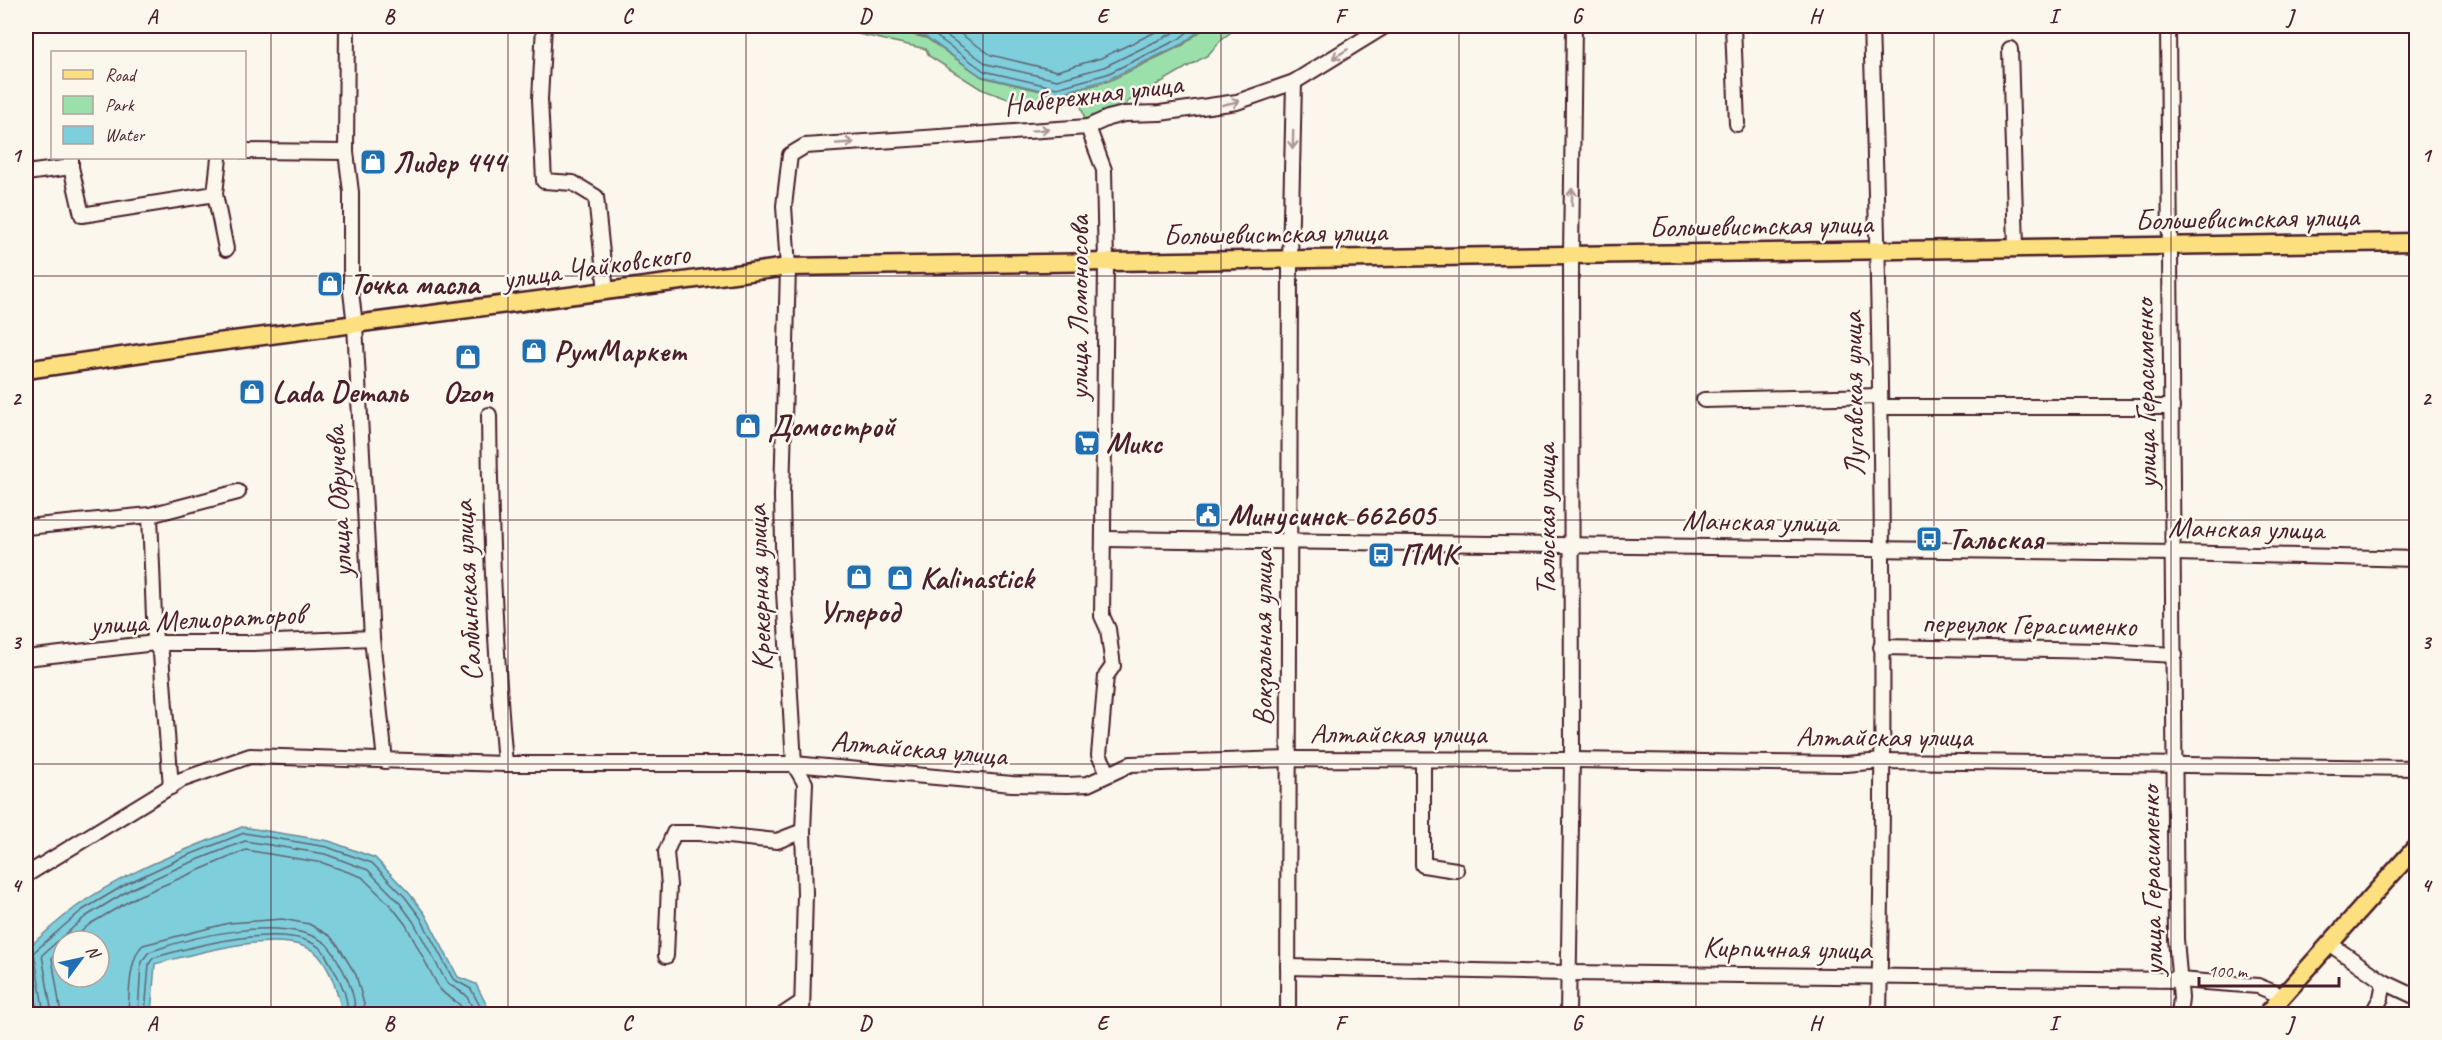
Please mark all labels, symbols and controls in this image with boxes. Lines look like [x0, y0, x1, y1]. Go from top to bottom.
text: A [147, 4, 159, 29]
text: B [384, 4, 396, 29]
text: C [622, 4, 634, 29]
text: D [859, 4, 873, 29]
text: E [1097, 4, 1111, 29]
text: F [1335, 4, 1349, 29]
text: G [1572, 4, 1585, 29]
text: H [1809, 4, 1824, 29]
text: I [2049, 4, 2062, 29]
text: J [2285, 4, 2297, 29]
one-way arrow [1331, 47, 1348, 60]
legend [51, 51, 246, 159]
text: Road [105, 64, 138, 86]
street label: Набережная улица [1001, 64, 1187, 124]
text: Park [105, 94, 135, 116]
one-way arrow [1222, 97, 1241, 109]
text: Water [105, 124, 146, 146]
one-way arrow [1029, 125, 1049, 136]
one-way arrow [1287, 130, 1298, 150]
one-way arrow [835, 137, 855, 148]
text: 1 [12, 143, 23, 168]
place label: Лидер 444 [392, 143, 509, 181]
text: 1 [2422, 143, 2433, 168]
shop icon: Лидер 444 [358, 147, 388, 177]
one-way arrow [1566, 187, 1578, 207]
street label: Большевистская улица [2135, 197, 2361, 239]
street label: Большевистская улица [1649, 204, 1875, 246]
street label: Большевистская улица [1163, 212, 1389, 254]
street label: улица Ломоносова [1059, 213, 1097, 403]
street label: улица Чайковского [498, 234, 693, 298]
place label: Точка масла [350, 265, 482, 303]
shop icon: Точка масла [315, 269, 345, 299]
street label: улица Герасименко [2124, 295, 2166, 491]
street label: Лугавская улица [1833, 309, 1873, 477]
place label: РумМаркет [554, 332, 688, 370]
shop icon: РумМаркет [519, 336, 549, 366]
shop icon: Ozon [453, 342, 483, 372]
place label: Lada Dеталь [272, 373, 409, 411]
place label: Ozon [443, 373, 494, 411]
shop icon: Lada Dеталь [237, 377, 267, 407]
text: 2 [12, 386, 23, 411]
text: 2 [2422, 386, 2433, 411]
place label: Домострой [768, 407, 897, 445]
shop icon: Домострой [733, 411, 763, 441]
street label: улица Обручева [315, 423, 361, 581]
place label: Микс [1106, 424, 1164, 462]
supermarket icon: Микс [1072, 428, 1102, 458]
street label: Тальская улица [1526, 441, 1564, 596]
place label: Минусинск 662605 [1228, 496, 1438, 535]
street label: Салбинская улица [443, 498, 491, 682]
public building icon: Минусинск 662605 [1193, 500, 1223, 530]
street label: Манская улица [1682, 501, 1841, 541]
street label: Крекерная улица [737, 502, 781, 672]
street label: Манская улица [2168, 508, 2327, 548]
place label: Тальская [1948, 520, 2046, 558]
bus stop icon: Тальская [1914, 524, 1944, 554]
place label: ПМК [1400, 536, 1463, 574]
bus stop icon: ПМК [1366, 540, 1396, 570]
street label: Вокзальная улица [1243, 548, 1281, 726]
place label: Kalinastick [920, 559, 1036, 597]
shop icon: Углерод [844, 562, 874, 592]
shop icon: Kalinastick [885, 563, 915, 593]
place label: Углерод [819, 593, 903, 631]
street label: улица Мелиораторов [87, 594, 312, 644]
street label: переулок Герасименко [1921, 603, 2138, 645]
text: 3 [12, 630, 23, 655]
text: 3 [2422, 630, 2433, 655]
street label: Алтайская улица [1310, 714, 1488, 752]
street label: Алтайская улица [1796, 717, 1974, 755]
street label: Алтайская улица [829, 721, 1010, 775]
street label: улица Герасименко [2130, 782, 2172, 978]
text: 4 [12, 873, 24, 898]
text: 4 [2422, 873, 2434, 898]
street label: Кирпичная улица [1702, 928, 1874, 969]
north arrow [51, 929, 111, 989]
text: N [82, 942, 106, 964]
scale bar [2199, 950, 2338, 988]
text: 100 m [2208, 960, 2249, 982]
text: A [147, 1011, 159, 1036]
text: B [384, 1011, 396, 1036]
text: C [622, 1011, 634, 1036]
text: D [859, 1011, 873, 1036]
text: E [1097, 1011, 1111, 1036]
text: F [1335, 1011, 1349, 1036]
text: G [1572, 1011, 1585, 1036]
text: H [1809, 1011, 1824, 1036]
text: I [2049, 1011, 2062, 1036]
text: J [2285, 1011, 2297, 1036]

